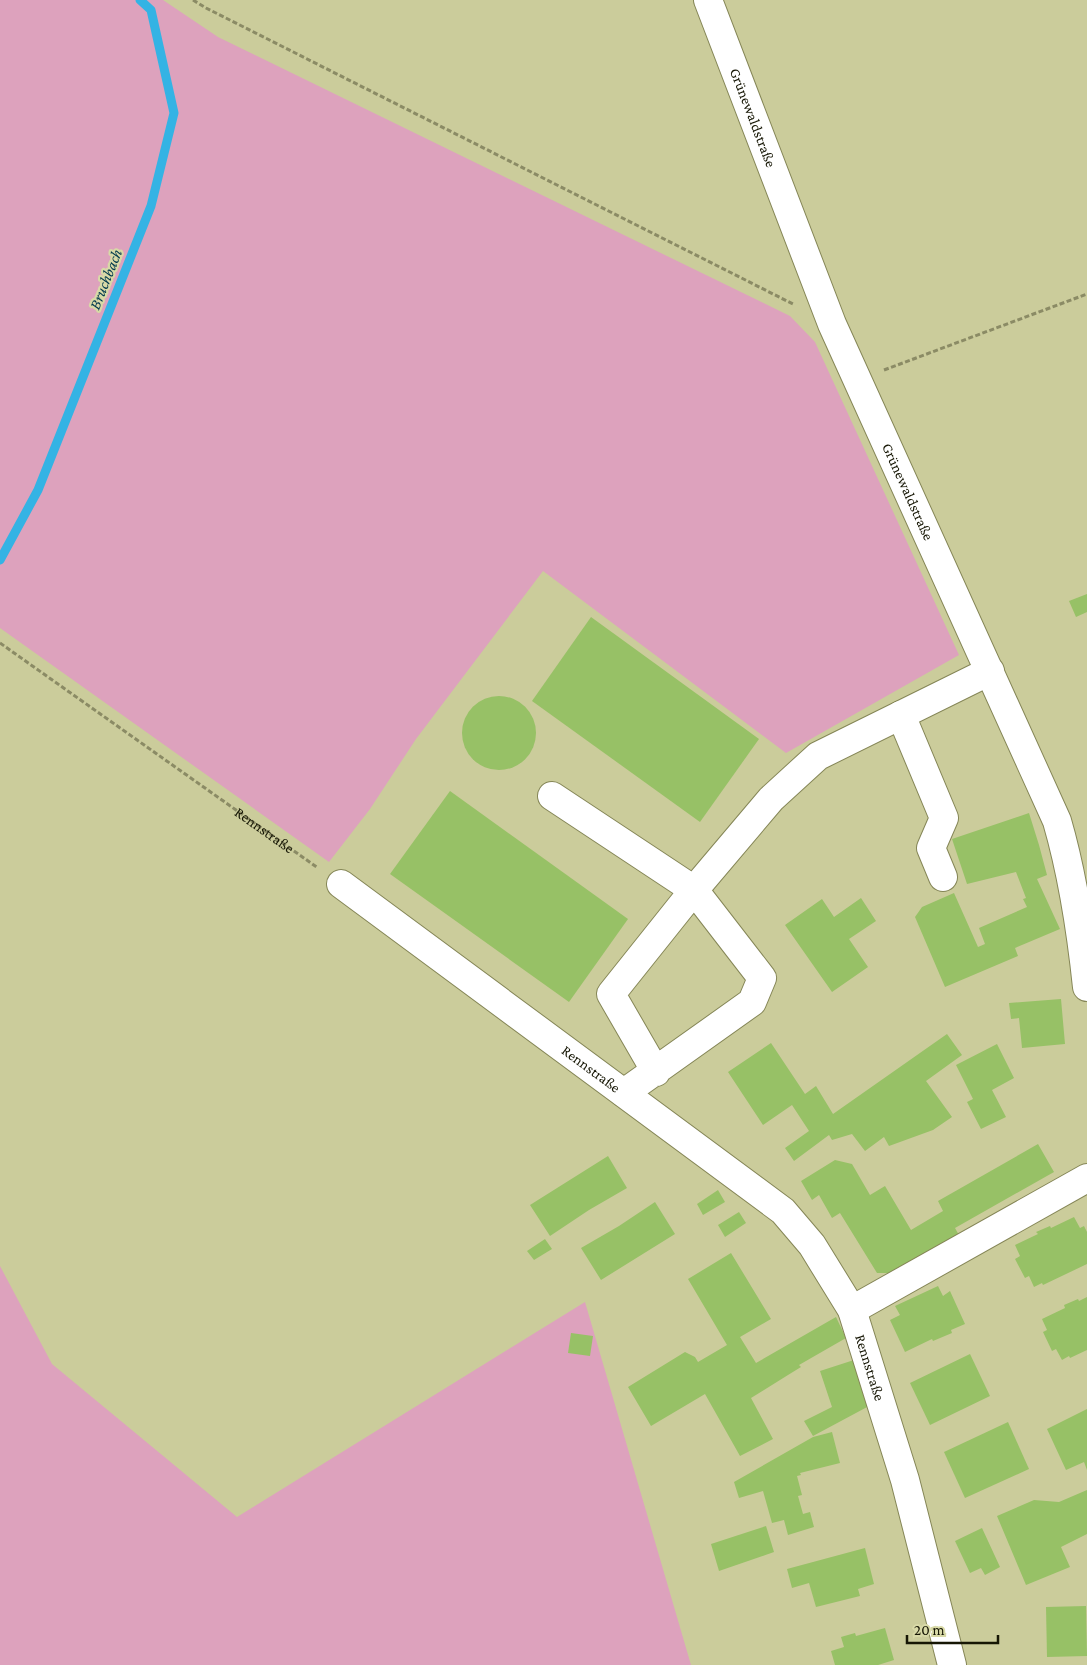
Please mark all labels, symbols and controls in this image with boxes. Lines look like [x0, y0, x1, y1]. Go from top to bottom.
street label: Grünewaldstraße [727, 66, 779, 170]
water label: Bruchbach [86, 246, 125, 312]
street label: Grünewaldstraße [879, 441, 937, 543]
street label: Rennstraße [232, 804, 297, 857]
street label: Rennstraße [559, 1042, 624, 1096]
street label: Rennstraße [852, 1332, 888, 1403]
scale bar [907, 1612, 998, 1644]
text: 20 m [914, 1622, 945, 1638]

